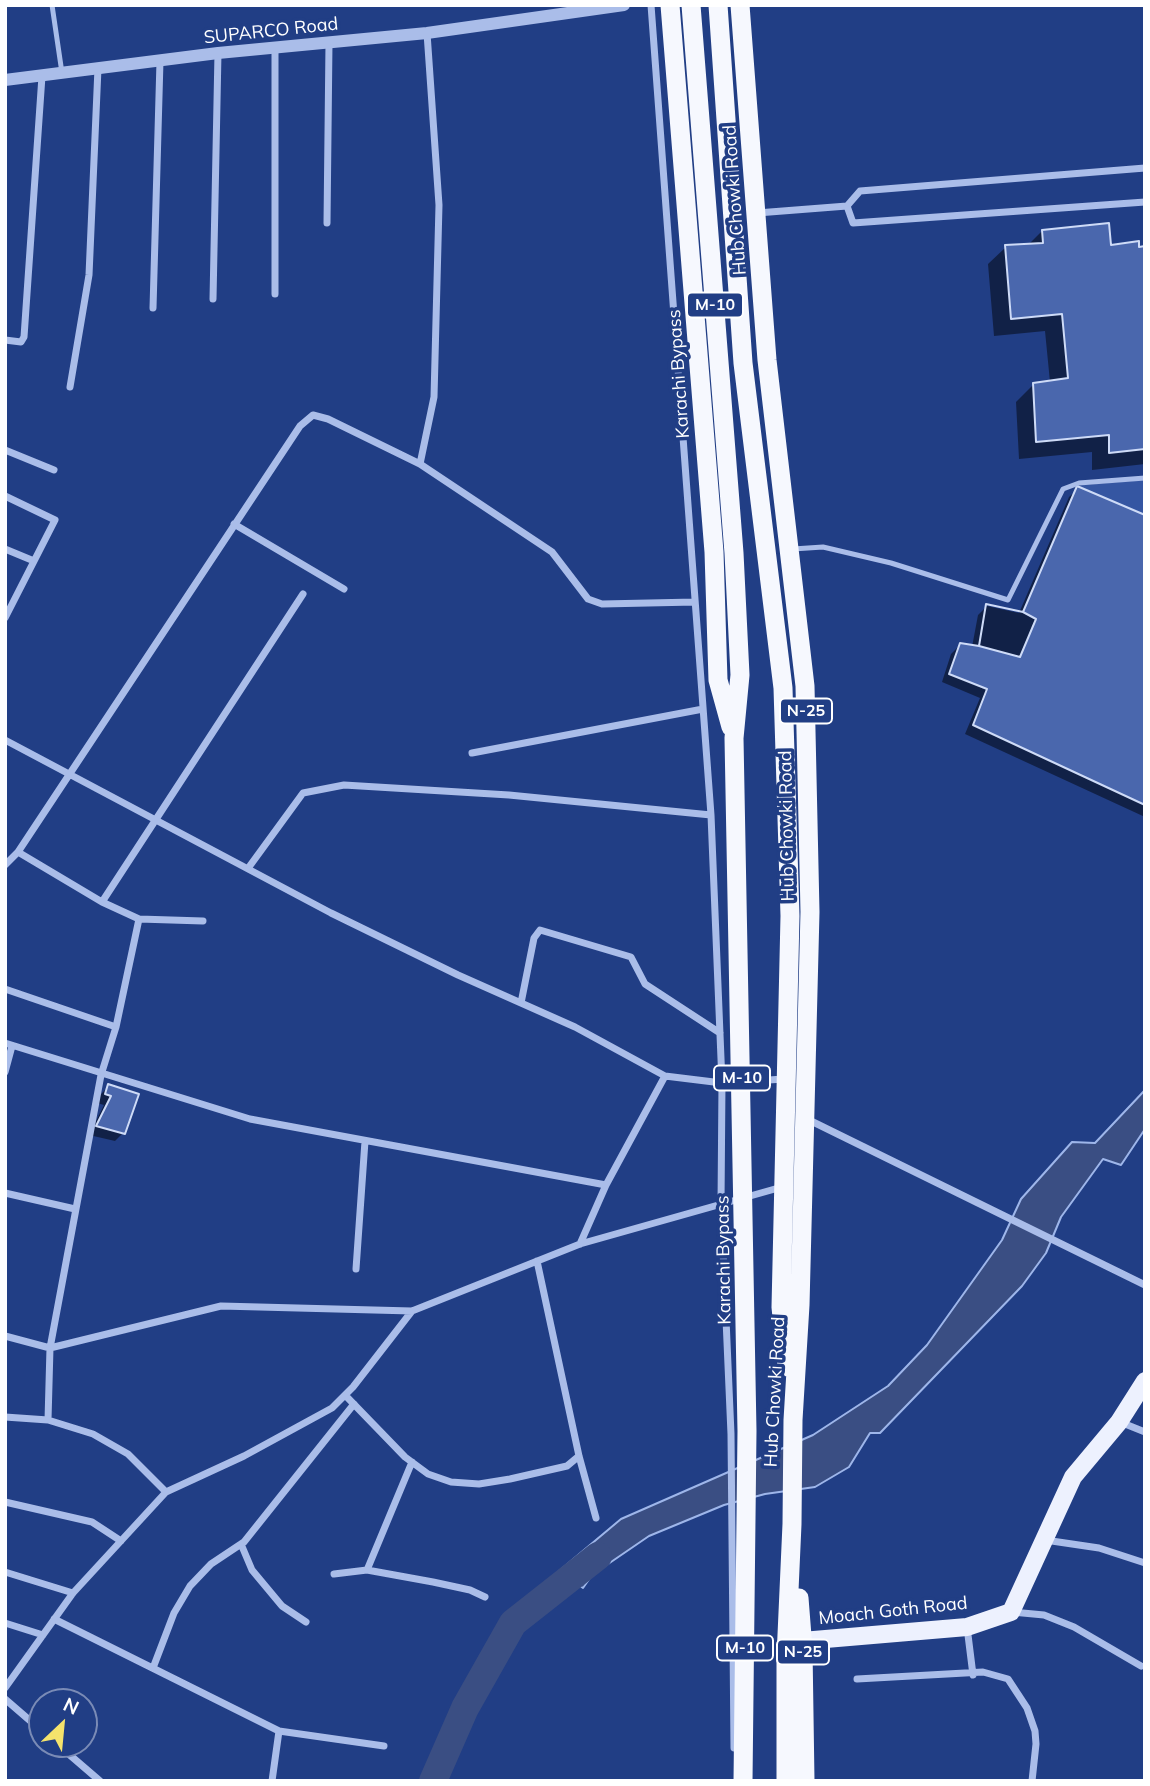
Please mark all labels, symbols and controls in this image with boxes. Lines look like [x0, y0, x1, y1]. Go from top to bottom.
street label: SUPARCO Road [203, 13, 339, 49]
street label: Hub Chowki Road [719, 124, 751, 276]
road number: M-10 [687, 292, 743, 318]
street label: Karachi Bypass [664, 309, 694, 439]
road number: N-25 [780, 698, 832, 724]
street label: Hub Chowki Road [775, 750, 799, 902]
road number: M-10 [714, 1066, 770, 1090]
street label: Karachi Bypass [712, 1195, 736, 1325]
street label: Hub Chowki Road [760, 1316, 790, 1468]
street label: Moach Goth Road [817, 1592, 969, 1630]
road number: M-10 [717, 1636, 773, 1660]
road number: N-25 [777, 1640, 829, 1664]
north arrow [28, 1688, 98, 1758]
text: N [60, 1692, 83, 1720]

